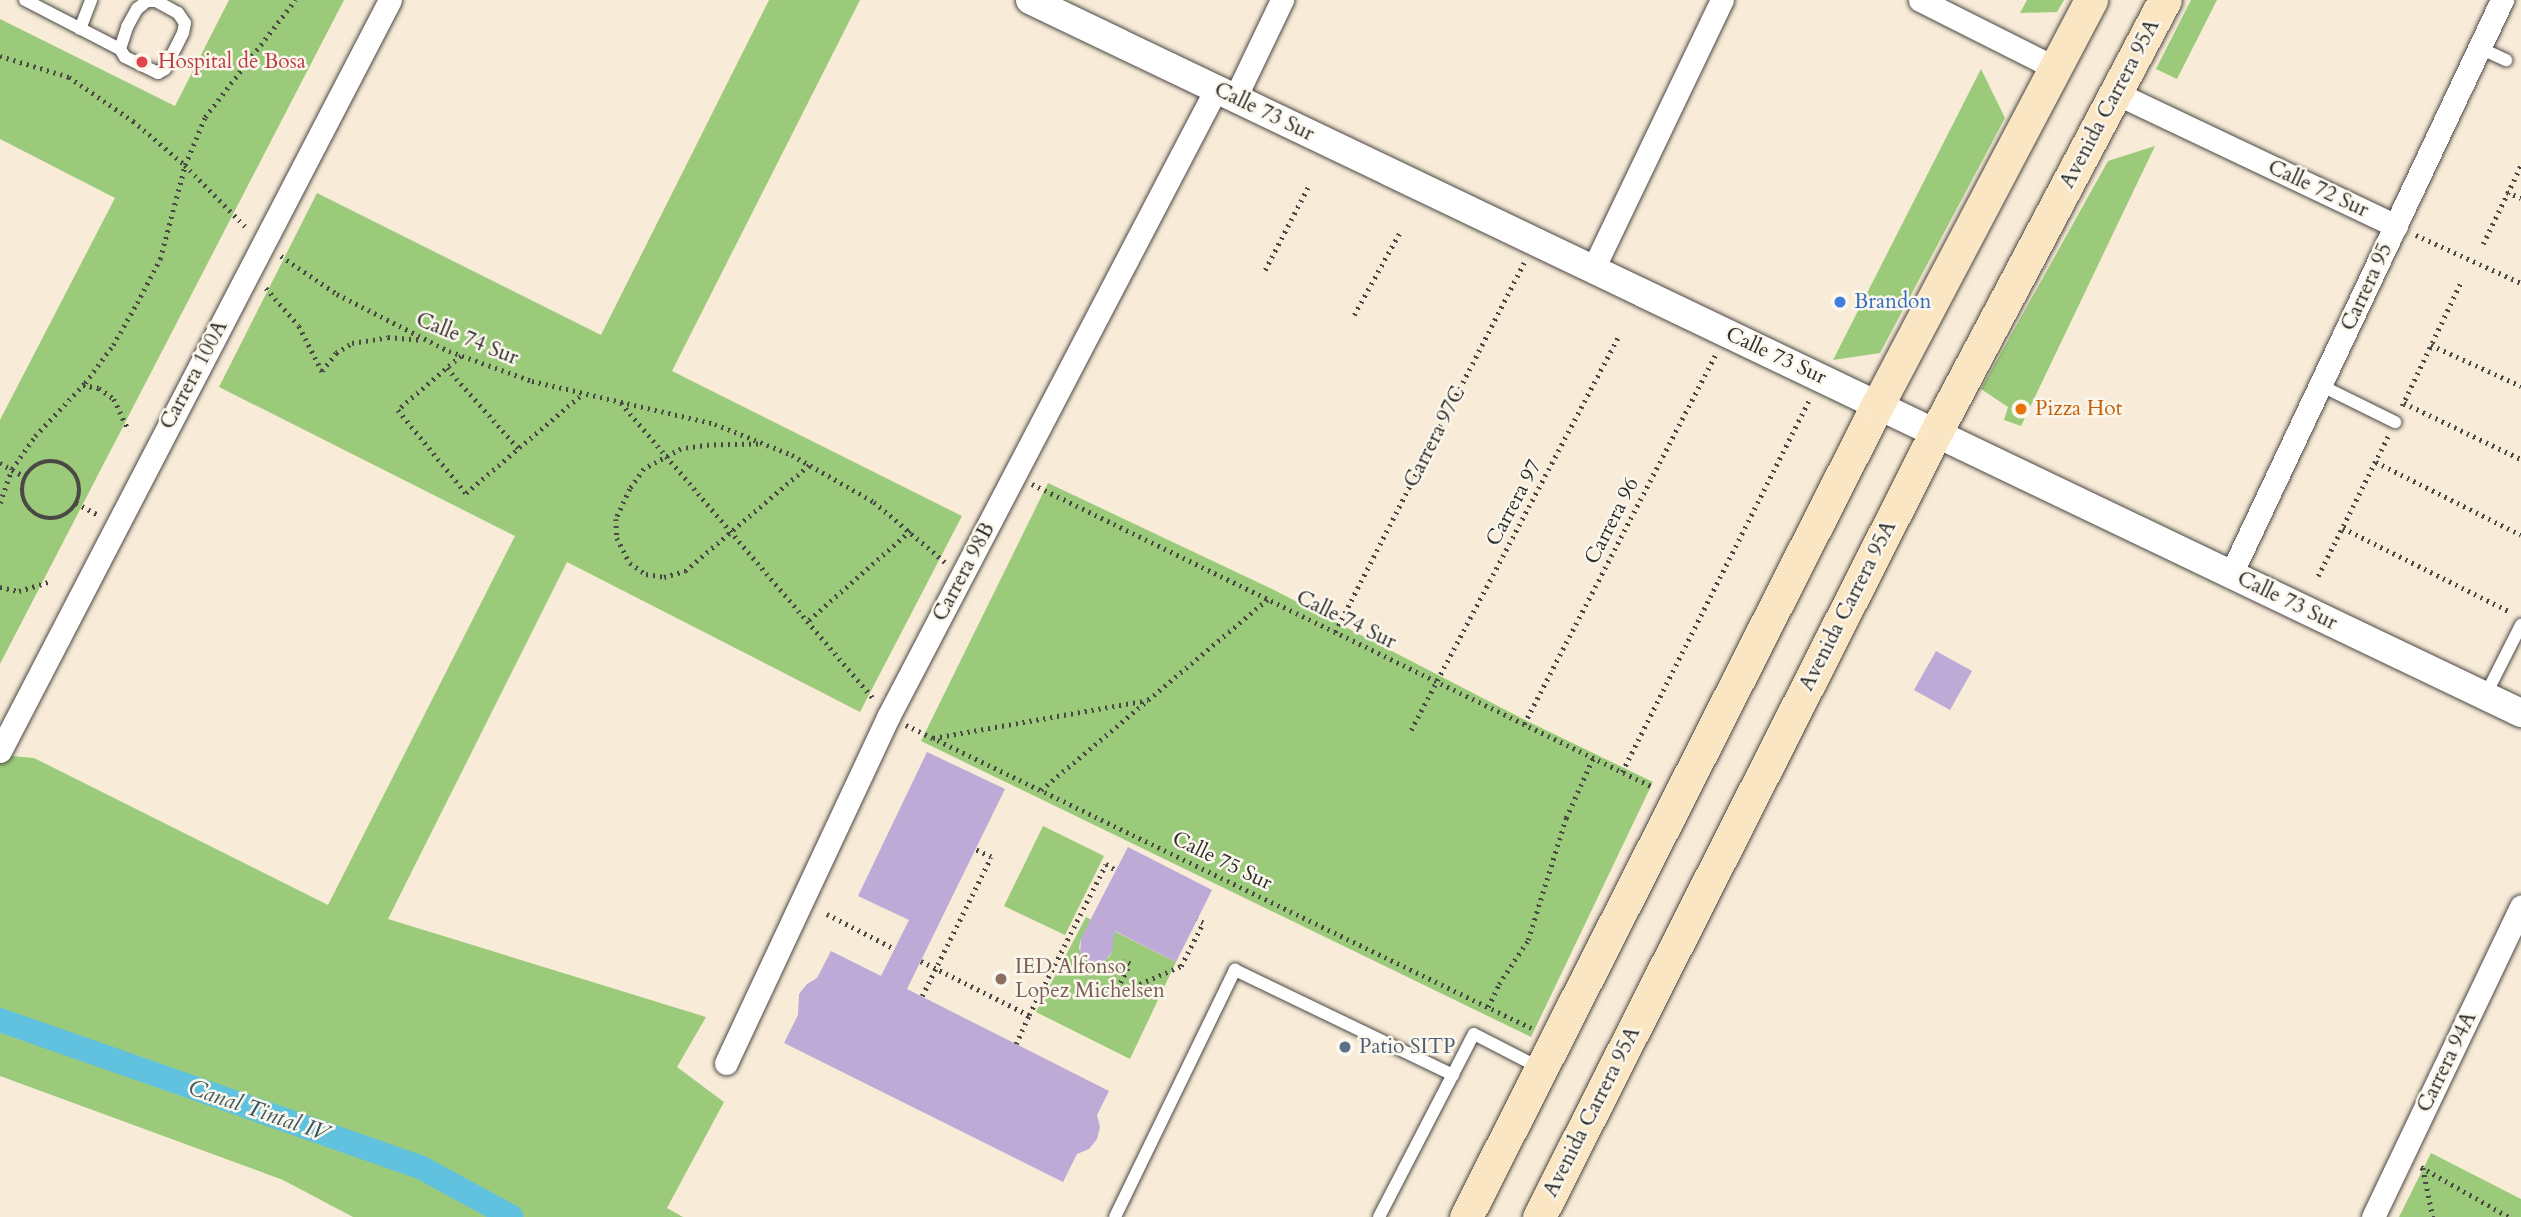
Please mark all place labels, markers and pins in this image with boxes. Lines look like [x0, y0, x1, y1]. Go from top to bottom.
place label: Hospital de Bosa [158, 49, 306, 75]
marker: Hospital de Bosa [132, 52, 152, 72]
place label: Brandon [1854, 289, 1931, 315]
marker: Brandon [1832, 294, 1848, 310]
place label: Pizza Hot [2035, 396, 2122, 422]
marker: Pizza Hot [2013, 401, 2029, 417]
place label: IED Alfonso Lopez Michelsen [1015, 954, 1165, 1004]
marker: IED Alfonso Lopez Michelsen [993, 971, 1009, 987]
place label: Patio SITP [1359, 1034, 1456, 1060]
marker: Patio SITP [1337, 1039, 1353, 1055]

